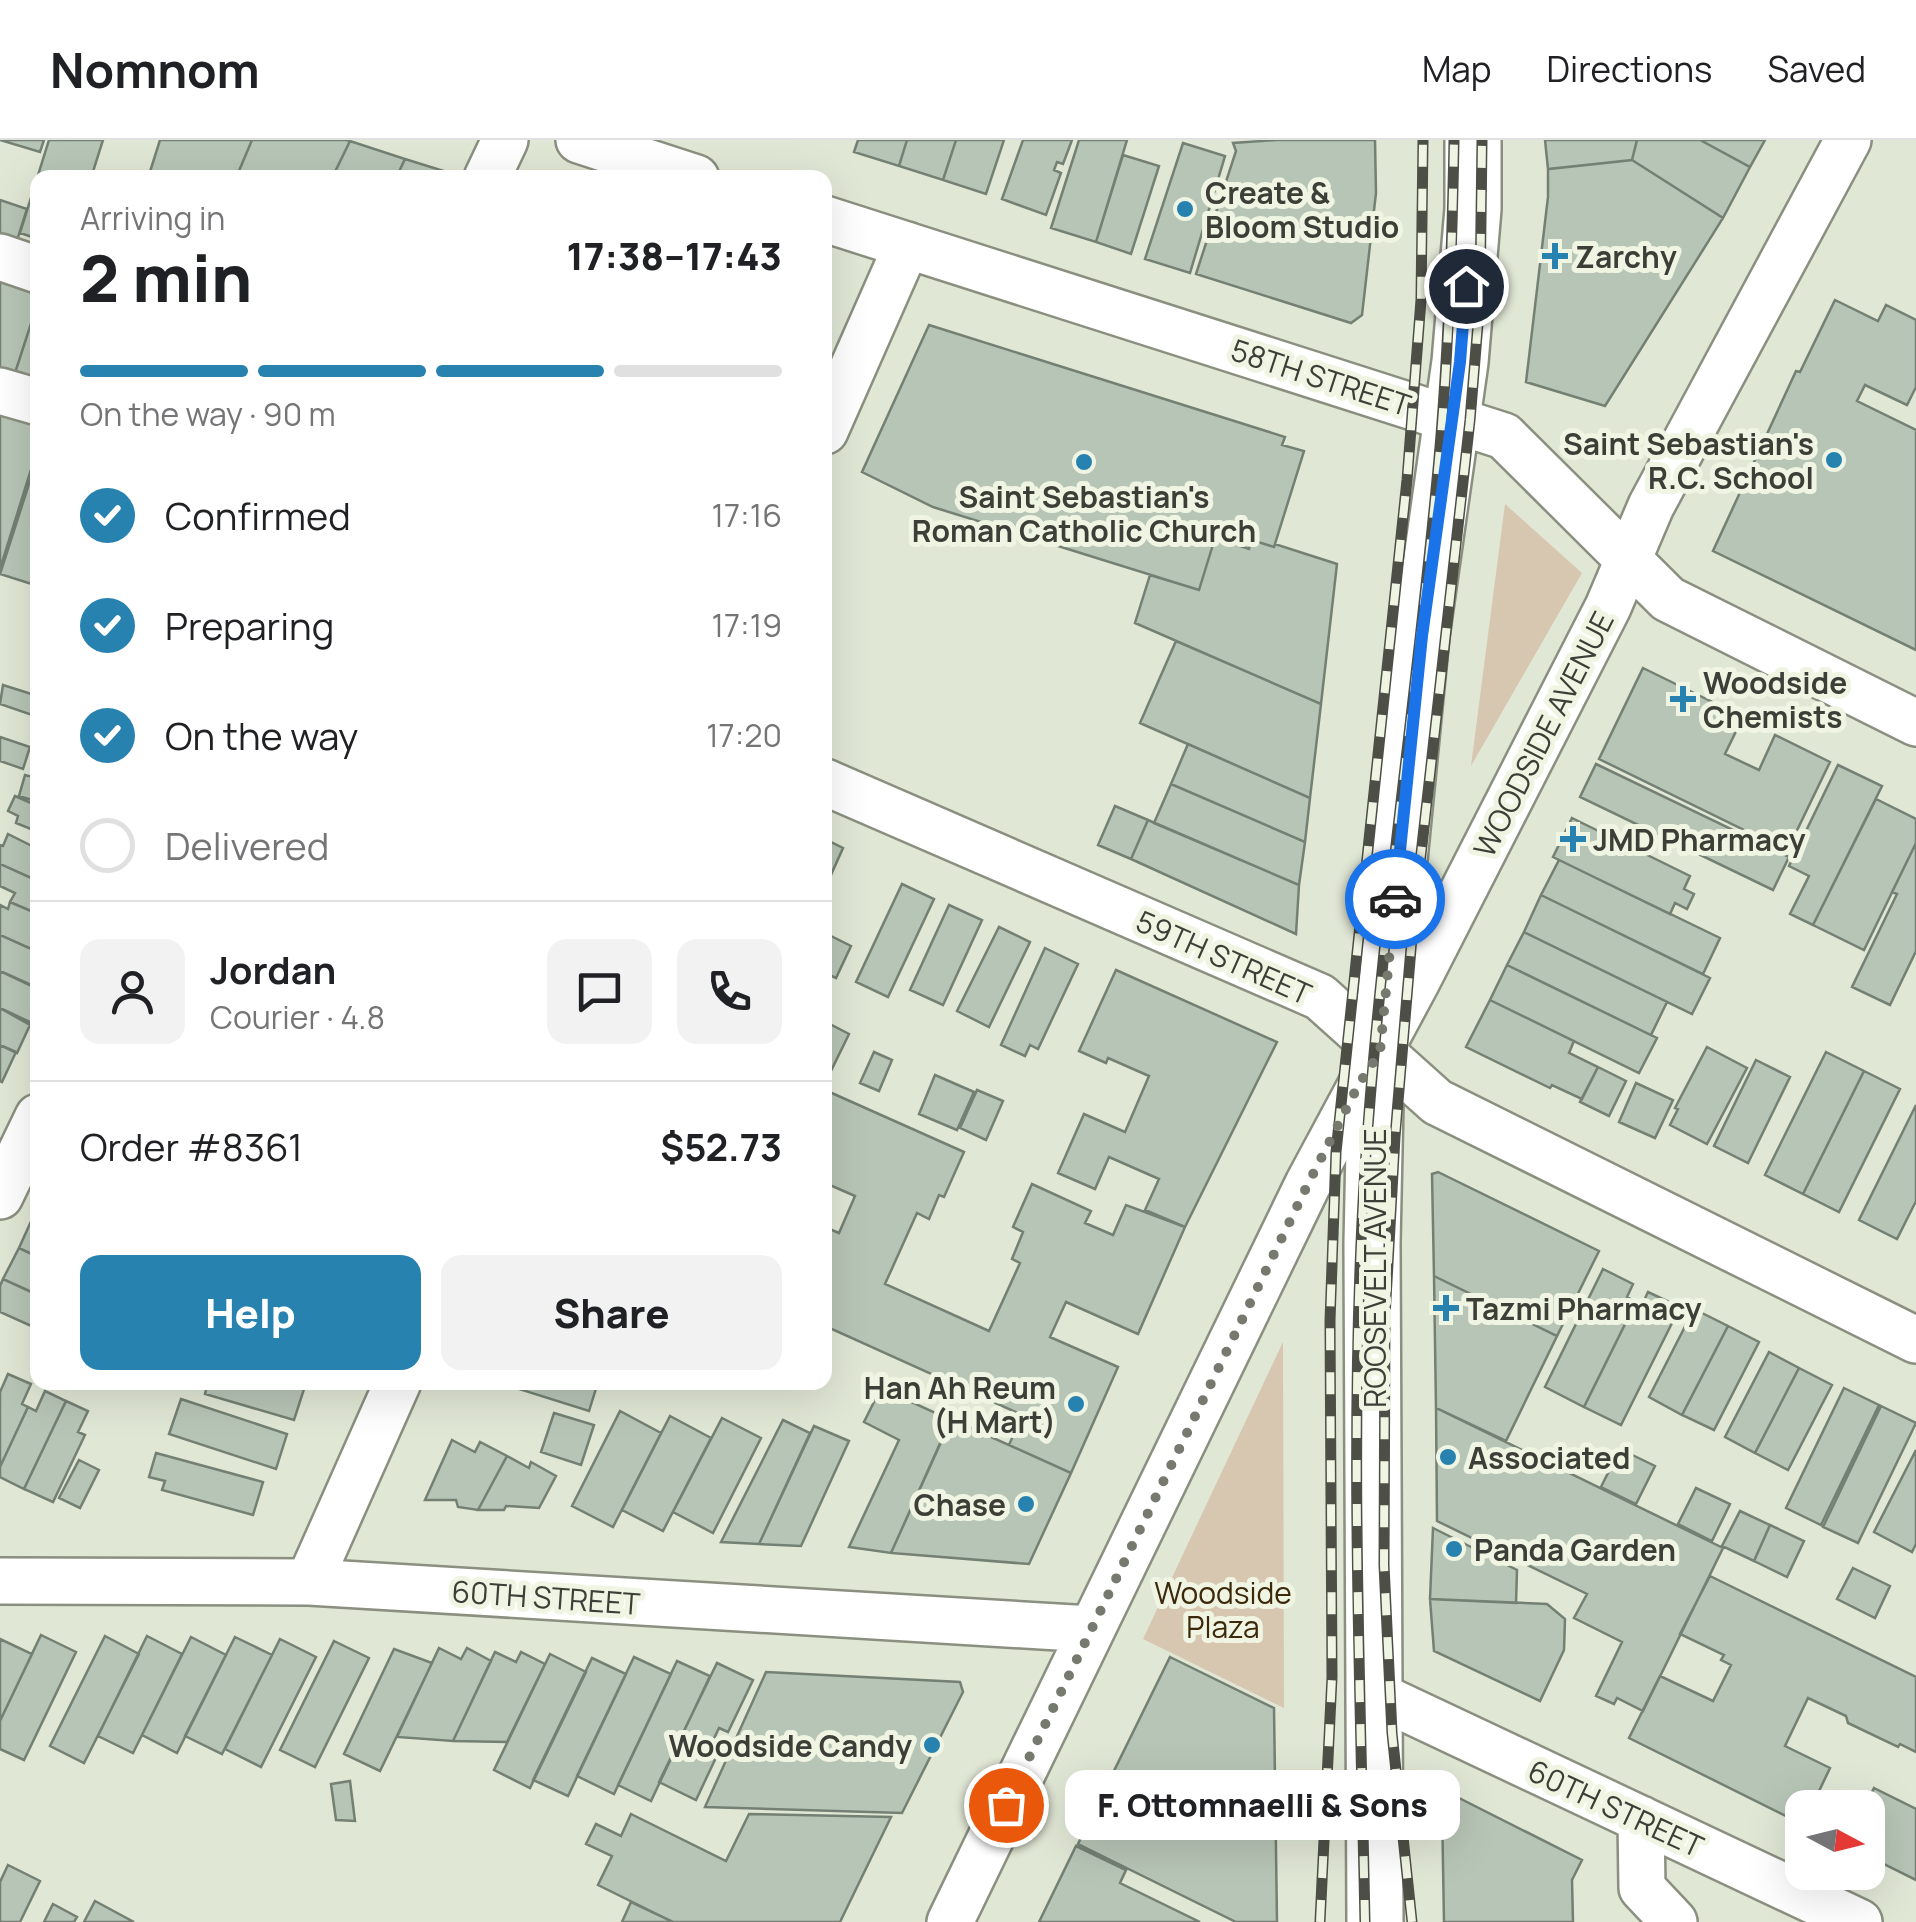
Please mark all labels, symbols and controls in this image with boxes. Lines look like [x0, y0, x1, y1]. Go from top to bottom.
text: Nomnom [50, 37, 260, 102]
text: Map [1422, 45, 1492, 93]
text: Directions [1547, 45, 1712, 93]
text: Saved [1767, 45, 1866, 93]
place label: Create & Bloom Studio [1205, 172, 1399, 247]
text: Arriving in [80, 196, 225, 240]
marker: Create & Bloom Studio [1174, 198, 1196, 220]
text: 17:38–17:43 [567, 229, 782, 281]
text: 2 min [80, 233, 252, 322]
place label: Zarchy [1575, 236, 1677, 277]
pin [1424, 244, 1509, 329]
marker: Zarchy [1544, 245, 1566, 267]
icon: home [1439, 259, 1494, 314]
street label: 58TH STREET [1226, 329, 1416, 425]
text: On the way · 90 m [80, 392, 336, 436]
place label: Saint Sebastian's R.C. School [1563, 423, 1814, 498]
marker: Saint Sebastian's R.C. School [1823, 449, 1845, 471]
marker: Saint Sebastian's Roman Catholic Church [1073, 451, 1095, 473]
place label: Saint Sebastian's Roman Catholic Church [912, 476, 1256, 551]
icon: check [80, 488, 135, 543]
text: Confirmed [165, 489, 351, 541]
text: 17:16 [712, 493, 782, 537]
icon: check [80, 598, 135, 653]
text: Preparing [165, 599, 334, 651]
text: 17:19 [712, 603, 782, 647]
street label: WOODSIDE AVENUE [1463, 604, 1623, 864]
place label: Woodside Chemists [1703, 662, 1847, 737]
marker: Woodside Chemists [1672, 688, 1694, 710]
icon: check [80, 708, 135, 763]
text: On the way [165, 709, 358, 761]
text: 17:20 [706, 713, 782, 757]
text: Delivered [165, 819, 329, 871]
place label: JMD Pharmacy [1593, 819, 1806, 860]
marker: JMD Pharmacy [1562, 828, 1584, 850]
courier [1345, 849, 1445, 949]
icon: car [1368, 872, 1423, 927]
street label: 59TH STREET [1130, 900, 1318, 1014]
button: person [80, 939, 185, 1044]
button: chat [547, 939, 652, 1044]
button: phone [677, 939, 782, 1044]
text: Jordan [210, 943, 336, 995]
text: Courier · 4.8 [210, 995, 385, 1039]
text: Order #8361 [80, 1120, 303, 1172]
text: $52.73 [660, 1120, 782, 1172]
street label: ROOSEVELT AVENUE [1354, 1128, 1395, 1408]
button: Help [80, 1255, 421, 1370]
button: Share [441, 1255, 782, 1370]
place label: Tazmi Pharmacy [1466, 1288, 1702, 1329]
marker: Tazmi Pharmacy [1435, 1297, 1457, 1319]
place label: Han Ah Reum (H Mart) [864, 1367, 1056, 1442]
marker: Han Ah Reum (H Mart) [1065, 1393, 1087, 1415]
place label: Associated [1468, 1437, 1630, 1478]
marker: Associated [1437, 1446, 1459, 1468]
place label: Chase [913, 1484, 1006, 1525]
marker: Chase [1015, 1493, 1037, 1515]
place label: Panda Garden [1474, 1529, 1676, 1570]
marker: Panda Garden [1443, 1538, 1465, 1560]
street label: 60TH STREET [450, 1570, 642, 1624]
park label: Woodside Plaza [1154, 1572, 1292, 1647]
place label: Woodside Candy [668, 1725, 912, 1766]
marker: Woodside Candy [921, 1734, 943, 1756]
street label: 60TH STREET [1522, 1750, 1710, 1867]
pin [964, 1763, 1049, 1848]
callout: F. Ottomnaelli & Sons [1066, 1770, 1461, 1840]
icon: bag [979, 1778, 1034, 1833]
text: F. Ottomnaelli & Sons [1097, 1783, 1428, 1827]
north arrow [1785, 1790, 1885, 1890]
map controls [1785, 1790, 1885, 1890]

